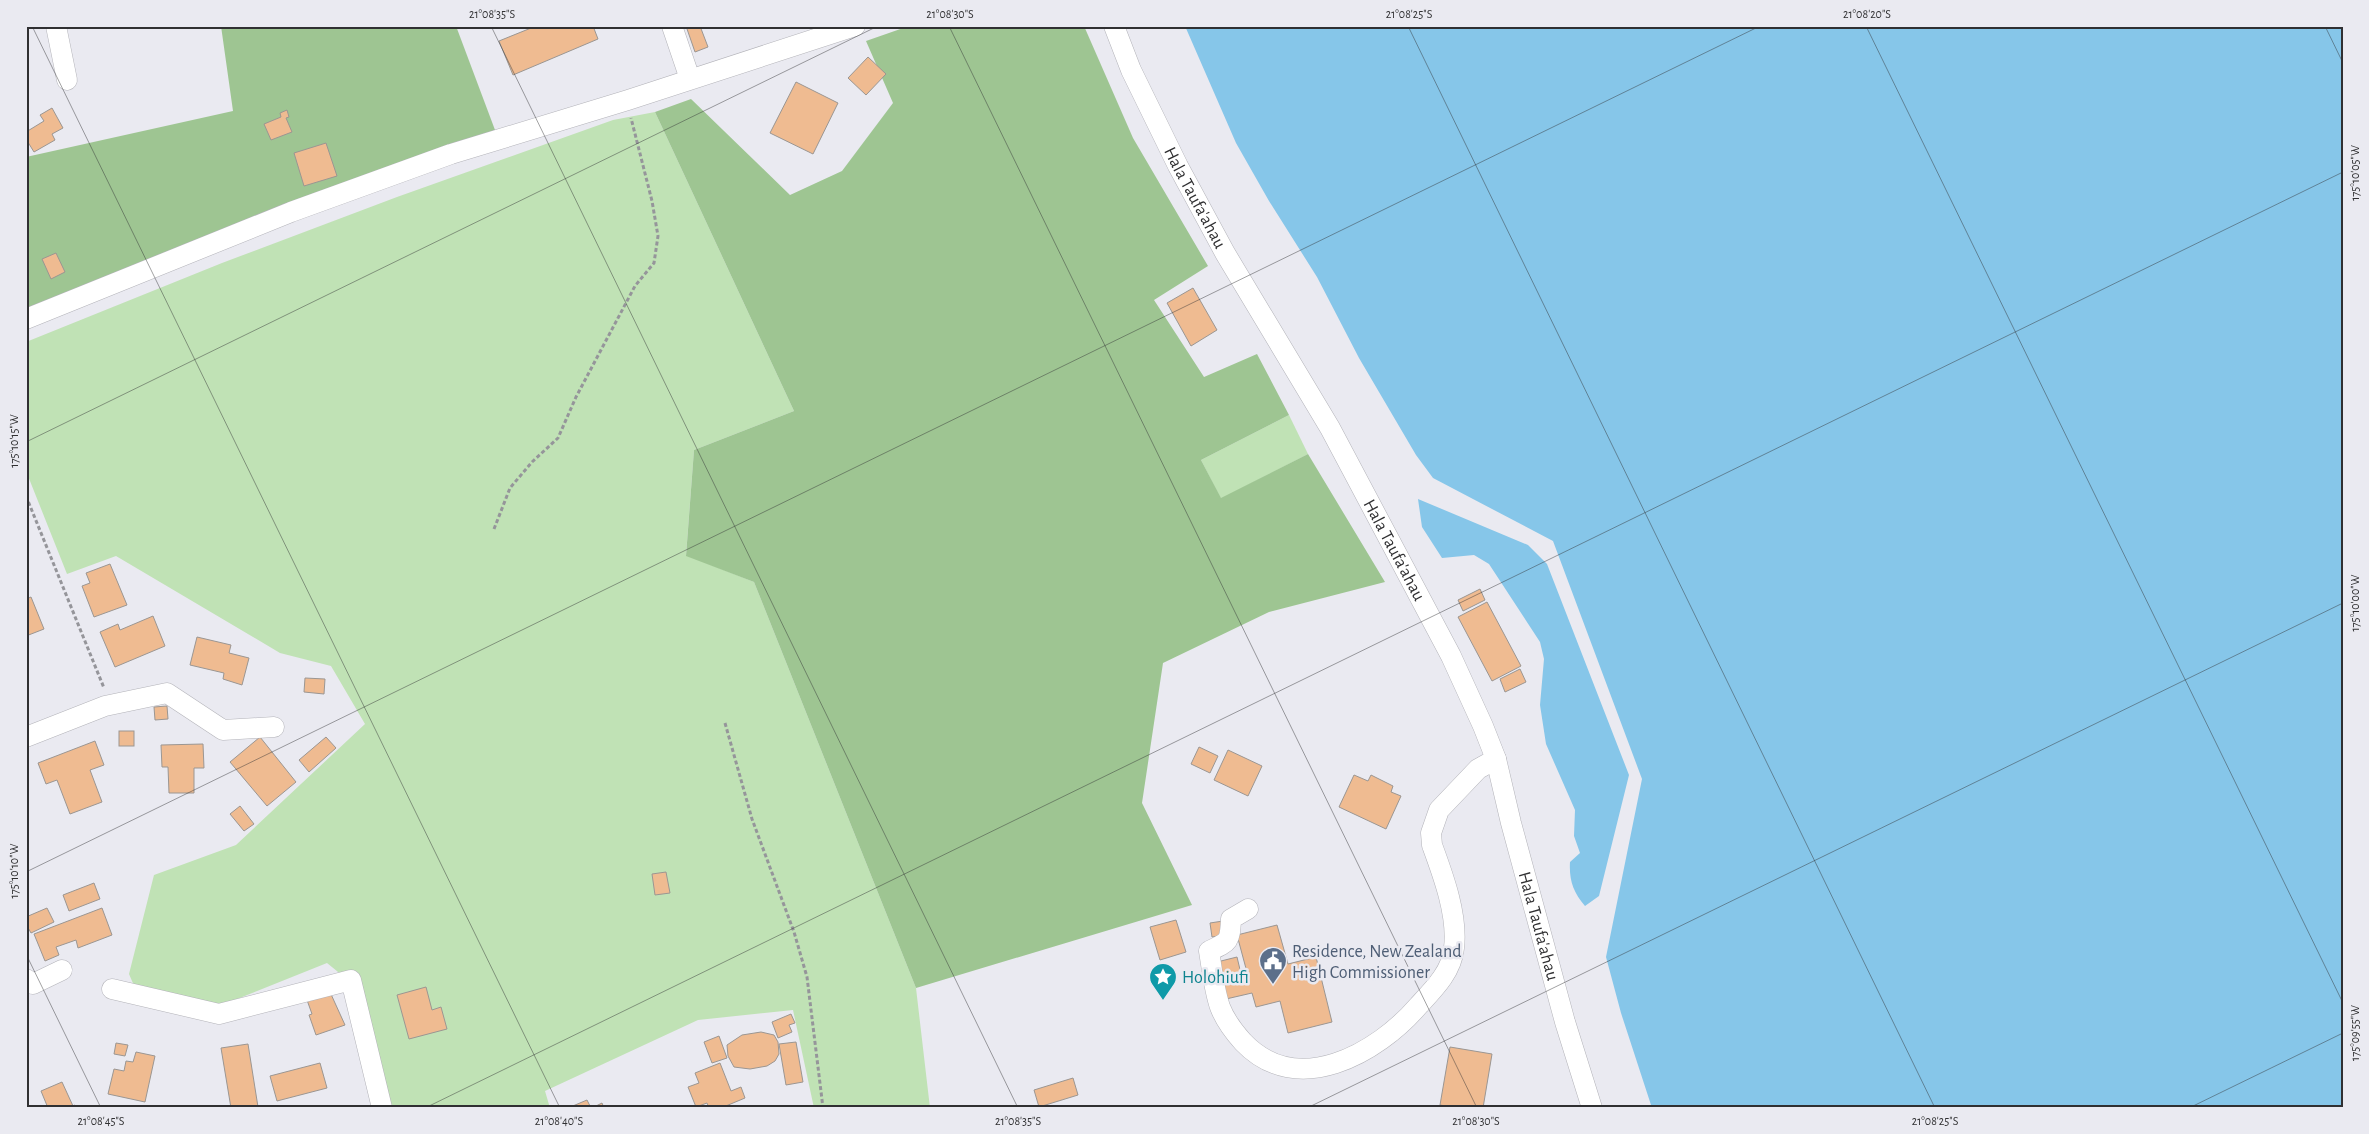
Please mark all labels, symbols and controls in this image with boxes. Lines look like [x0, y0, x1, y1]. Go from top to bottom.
text: 21°08'35"S [469, 8, 515, 20]
text: 21°08'30"S [926, 8, 974, 20]
text: 21°08'25"S [1386, 8, 1433, 20]
text: 21°08'20"S [1843, 8, 1891, 20]
street label: Hala Taufa'ahau [1160, 144, 1229, 252]
text: 175°10'05"W [2349, 145, 2361, 201]
text: 175°10'15"W [8, 414, 20, 468]
street label: Hala Taufa'ahau [1360, 497, 1428, 604]
text: 175°10'00"W [2349, 574, 2361, 632]
text: 175°10'10"W [8, 843, 20, 898]
street label: Hala Taufa'ahau [1515, 870, 1561, 983]
place label: Residence, New Zealand High Commissioner [1292, 943, 1462, 982]
public building icon: Residence, New Zealand High Commissioner [1258, 946, 1288, 985]
place icon: Holohiufi [1148, 962, 1178, 1001]
place label: Holohiufi [1182, 969, 1249, 987]
text: 175°09'55"W [2349, 1005, 2361, 1061]
text: 21°08'45"S [78, 1115, 125, 1127]
text: 21°08'40"S [535, 1115, 583, 1127]
text: 21°08'35"S [995, 1115, 1041, 1127]
text: 21°08'30"S [1452, 1115, 1500, 1127]
text: 21°08'25"S [1912, 1115, 1959, 1127]

